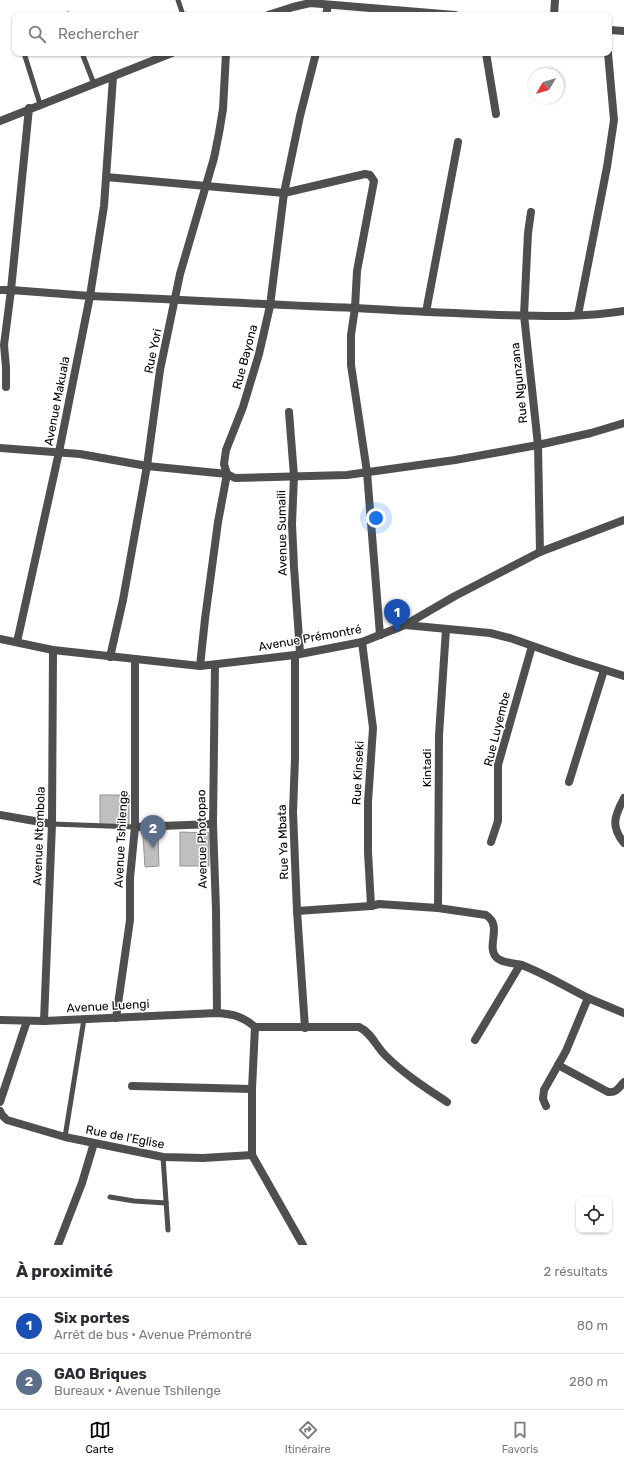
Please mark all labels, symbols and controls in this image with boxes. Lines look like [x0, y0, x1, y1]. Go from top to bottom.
search box [12, 12, 612, 56]
icon: search [26, 23, 48, 45]
text: Rechercher [58, 25, 139, 43]
north arrow [528, 68, 564, 104]
street label: Rue Bayona [230, 323, 260, 391]
street label: Rue Yori [141, 327, 165, 375]
street label: Rue Ngunzana [508, 342, 530, 424]
street label: Avenue Makuala [41, 355, 73, 447]
street label: Avenue Sumaili [274, 490, 290, 576]
your location [366, 508, 386, 528]
pin: 1 [384, 599, 410, 632]
street label: Avenue Prémontré [257, 622, 363, 654]
street label: Rue Luyembe [481, 690, 513, 768]
street label: Rue Kinseki [349, 741, 367, 805]
street label: Kintadi [420, 749, 434, 787]
street label: Avenue Ntombola [30, 786, 48, 886]
street label: Avenue Photopao [194, 789, 210, 889]
street label: Avenue Tshilenge [111, 790, 131, 888]
street label: Rue Ya Mbata [275, 804, 291, 880]
pin: 2 [140, 815, 166, 848]
street label: Avenue Luengi [66, 997, 150, 1015]
street label: Rue de l'Eglise [84, 1122, 166, 1152]
map controls [576, 1197, 612, 1233]
button: locate [576, 1197, 612, 1233]
text: À proximité [16, 1261, 113, 1281]
text: 2 résultats [544, 1264, 608, 1279]
text: Six portes [54, 1309, 130, 1327]
text: 1 [26, 1318, 32, 1333]
text: 80 m [577, 1318, 608, 1333]
text: Arrêt de bus · Avenue Prémontré [54, 1327, 252, 1342]
text: GAO Briques [54, 1365, 147, 1383]
text: 2 [25, 1374, 33, 1389]
text: 280 m [569, 1374, 608, 1389]
text: Bureaux · Avenue Tshilenge [54, 1383, 221, 1398]
tab: Carte [86, 1419, 114, 1456]
tab: Itinéraire [285, 1419, 331, 1456]
tab: Favoris [502, 1419, 538, 1456]

